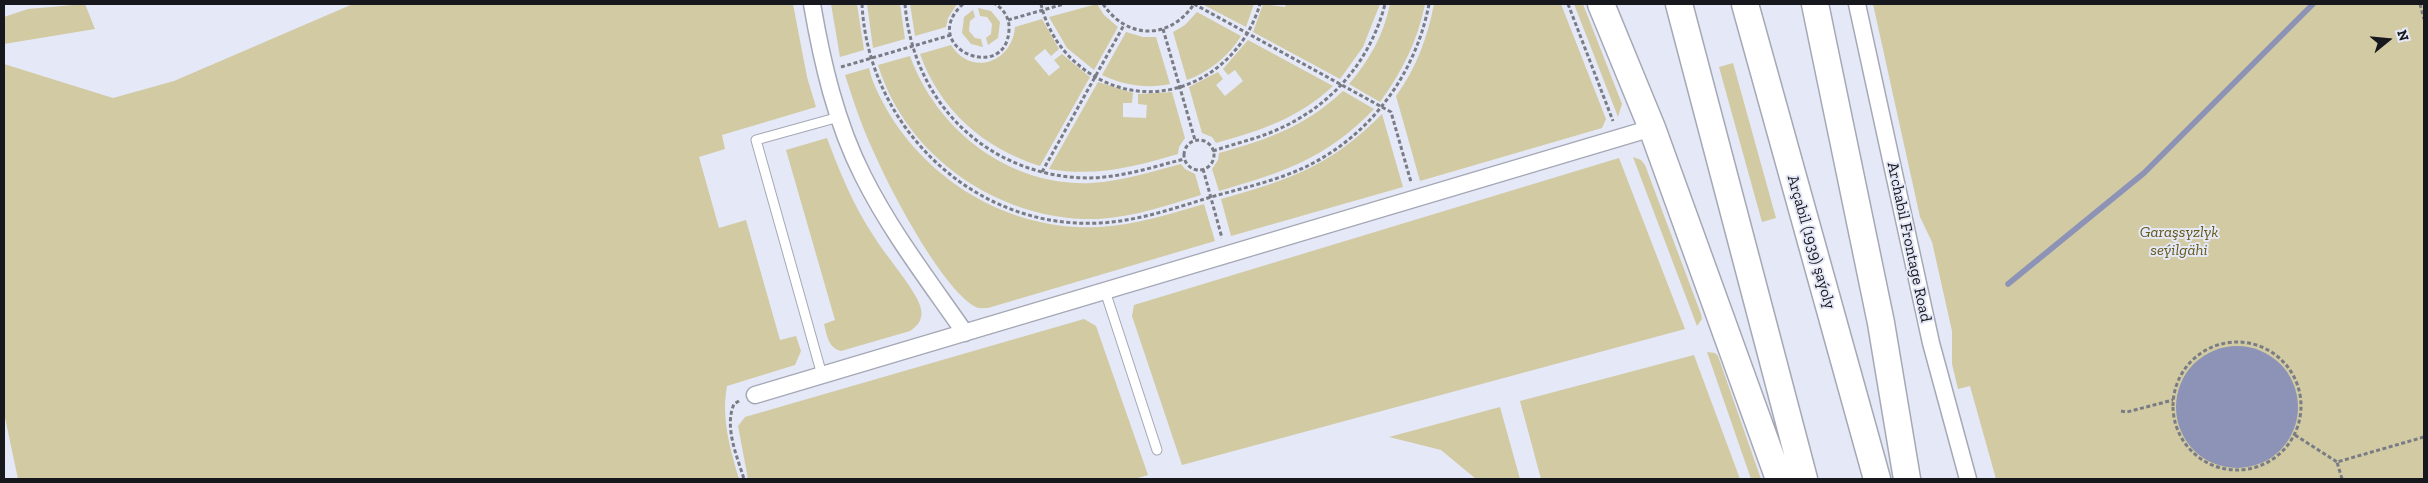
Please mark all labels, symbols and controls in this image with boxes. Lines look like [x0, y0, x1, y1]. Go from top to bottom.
north arrow [2363, 15, 2413, 65]
text: N [2393, 28, 2413, 43]
street label: Archabil Frontage Road [1883, 160, 1935, 324]
street label: Arçabil (1939) şaýoly [1783, 173, 1839, 311]
park label: Garaşsyzlyk seýilgähi [2140, 222, 2218, 260]

